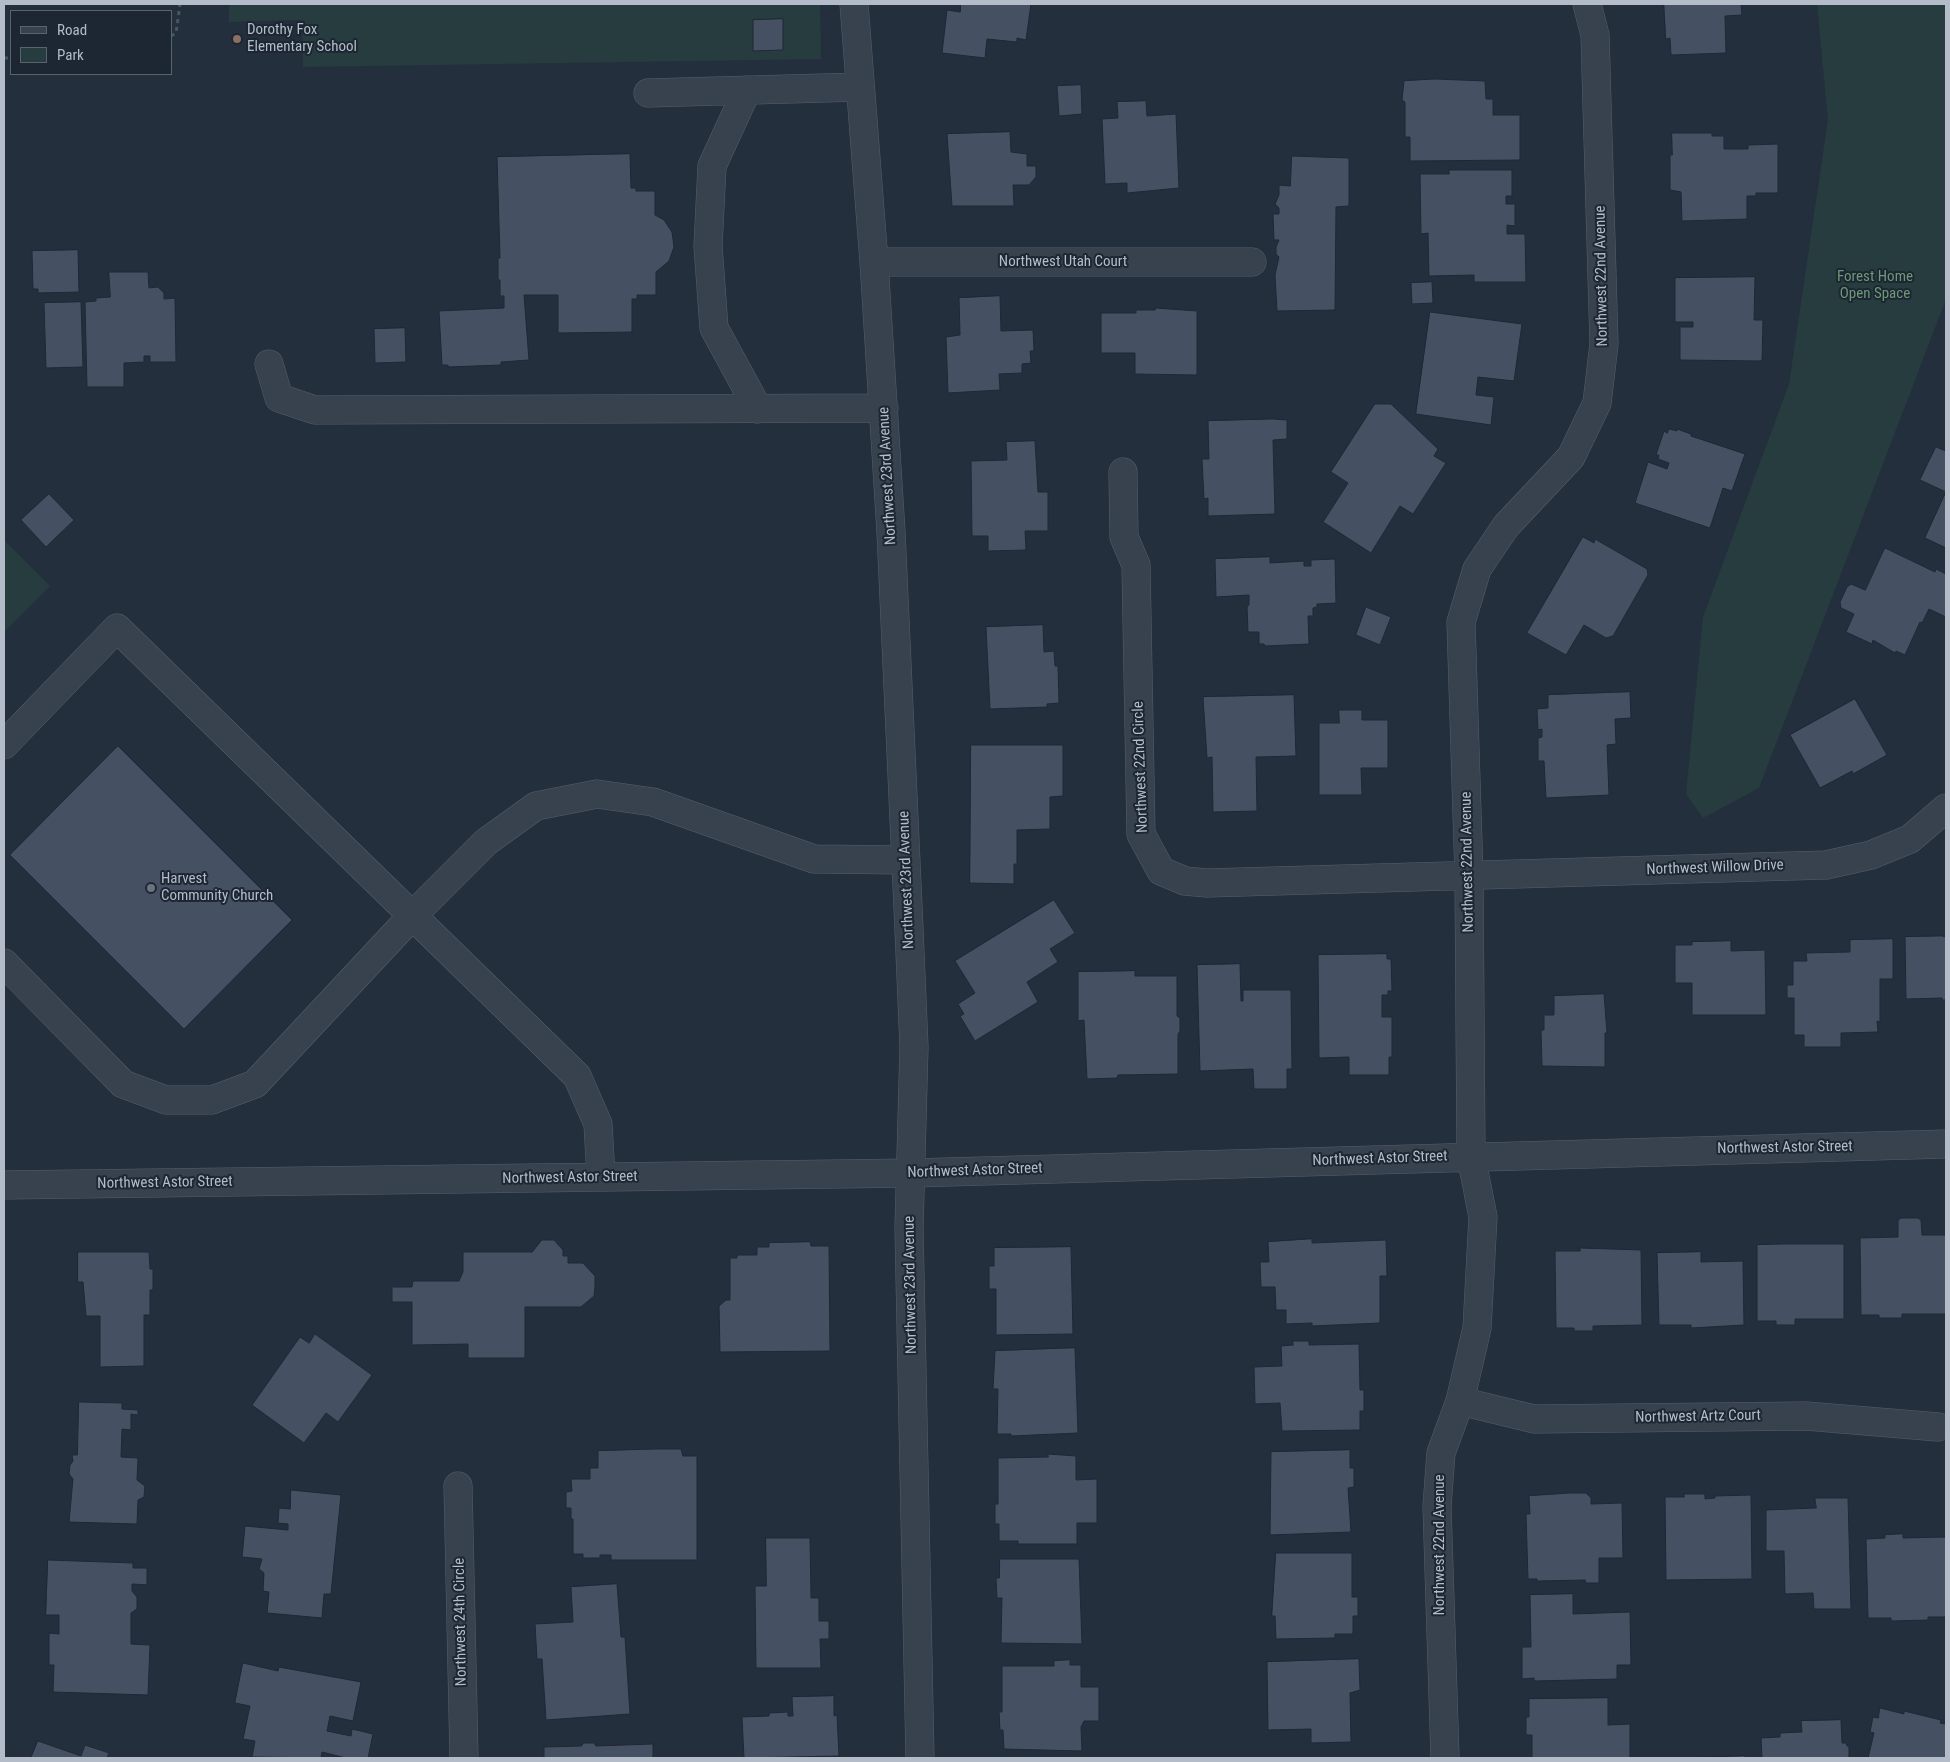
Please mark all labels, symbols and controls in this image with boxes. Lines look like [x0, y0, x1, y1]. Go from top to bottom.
legend [10, 10, 172, 75]
text: Road [57, 21, 87, 39]
place label: Dorothy Fox Elementary School [247, 21, 357, 56]
marker: Dorothy Fox Elementary School [231, 33, 243, 45]
text: Park [57, 46, 84, 64]
street label: Northwest 22nd Avenue [1592, 205, 1612, 347]
street label: Northwest Utah Court [999, 253, 1127, 271]
park label: Forest Home Open Space [1837, 268, 1913, 303]
street label: Northwest 23rd Avenue [875, 406, 901, 546]
street label: Northwest 22nd Circle [1130, 701, 1152, 833]
street label: Northwest 22nd Avenue [1458, 791, 1478, 933]
street label: Northwest 23rd Avenue [896, 811, 918, 949]
street label: Northwest Willow Drive [1646, 857, 1784, 879]
place label: Harvest Community Church [161, 870, 273, 905]
marker: Harvest Community Church [145, 882, 157, 894]
street label: Northwest Astor Street [1717, 1138, 1853, 1158]
street label: Northwest Astor Street [1312, 1148, 1448, 1170]
street label: Northwest Astor Street [907, 1160, 1043, 1182]
street label: Northwest Astor Street [502, 1168, 638, 1188]
street label: Northwest Astor Street [97, 1173, 233, 1193]
street label: Northwest 23rd Avenue [901, 1216, 921, 1354]
street label: Northwest Artz Court [1635, 1407, 1761, 1427]
street label: Northwest 22nd Avenue [1431, 1474, 1449, 1616]
street label: Northwest 24th Circle [451, 1558, 471, 1686]

